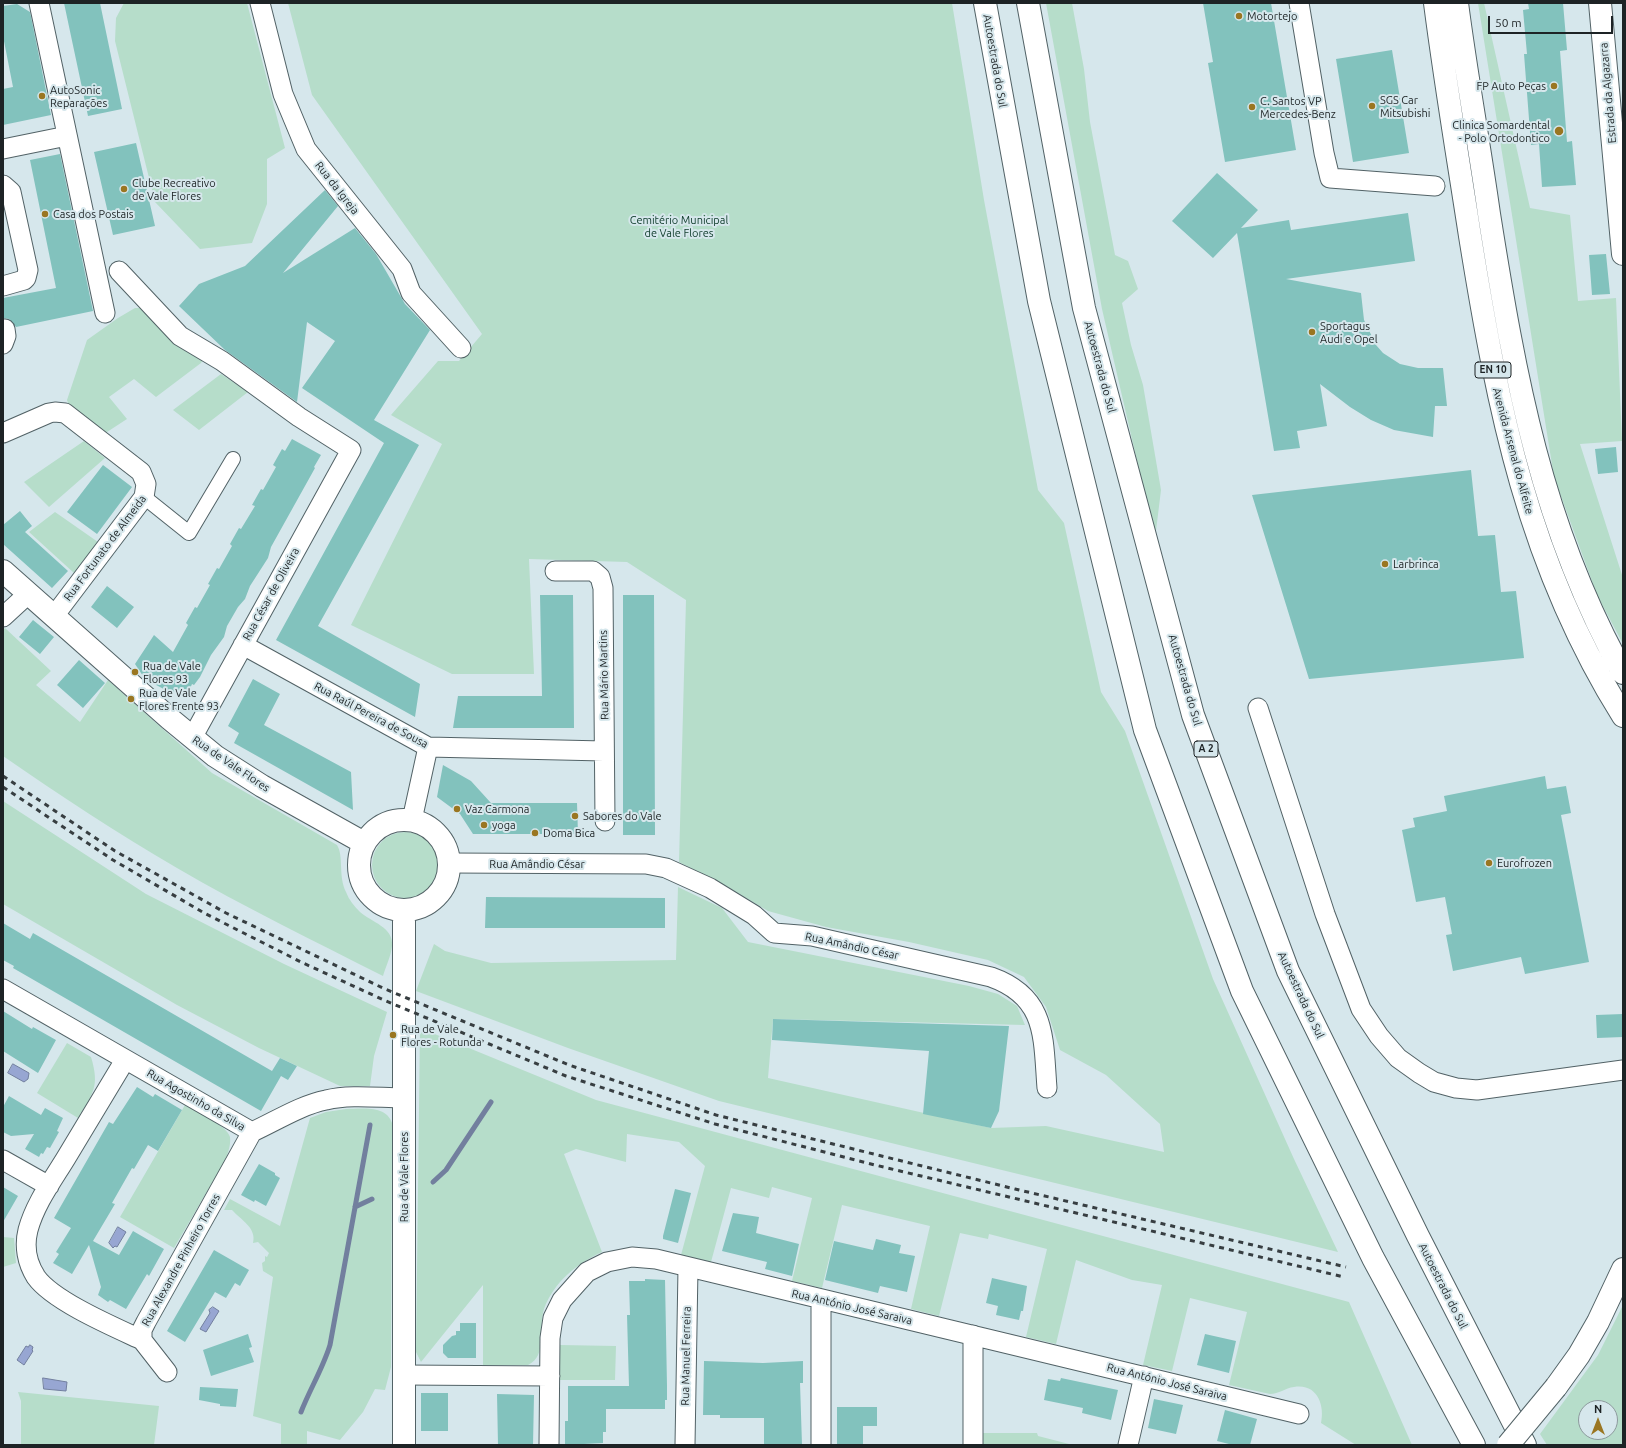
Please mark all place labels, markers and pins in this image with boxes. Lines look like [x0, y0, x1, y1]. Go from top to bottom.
place label: Motortejo [1247, 9, 1297, 23]
marker: Motortejo [1234, 11, 1244, 21]
place label: FP Auto Peças [1476, 79, 1546, 93]
marker: FP Auto Peças [1549, 81, 1559, 91]
place label: AutoSonic Reparações [50, 83, 107, 109]
marker: AutoSonic Reparações [37, 91, 47, 101]
place label: SGS Car Mitsubishi [1380, 93, 1430, 119]
place label: C. Santos VP Mercedes-Benz [1260, 94, 1336, 120]
marker: SGS Car Mitsubishi [1367, 101, 1377, 111]
marker: C. Santos VP Mercedes-Benz [1247, 102, 1257, 112]
place label: Clinica Somardental - Polo Ortodontico [1452, 118, 1550, 144]
marker: Clinica Somardental - Polo Ortodontico [1553, 125, 1565, 137]
place label: Clube Recreativo de Vale Flores [132, 176, 216, 202]
marker: Clube Recreativo de Vale Flores [119, 184, 129, 194]
place label: Casa dos Postais [53, 207, 134, 221]
marker: Casa dos Postais [40, 209, 50, 219]
place label: Sportagus Audi e Opel [1320, 319, 1378, 345]
marker: Sportagus Audi e Opel [1307, 327, 1317, 337]
place label: Larbrinca [1393, 557, 1439, 571]
marker: Larbrinca [1380, 559, 1390, 569]
place label: Rua de Vale Flores 93 [143, 659, 201, 685]
marker: Rua de Vale Flores 93 [130, 667, 140, 677]
place label: Rua de Vale Flores Frente 93 [139, 686, 219, 712]
marker: Rua de Vale Flores Frente 93 [126, 694, 136, 704]
place label: Vaz Carmona [465, 802, 529, 816]
marker: Vaz Carmona [452, 804, 462, 814]
place label: Sabores do Vale [583, 809, 662, 823]
marker: Sabores do Vale [570, 811, 580, 821]
place label: yoga [492, 818, 516, 832]
marker: yoga [479, 820, 489, 830]
place label: Doma Bica [543, 826, 595, 840]
marker: Doma Bica [530, 828, 540, 838]
place label: Eurofrozen [1497, 856, 1552, 870]
marker: Eurofrozen [1484, 858, 1494, 868]
place label: Rua de Vale Flores - Rotunda [401, 1022, 482, 1048]
marker: Rua de Vale Flores - Rotunda [388, 1030, 398, 1040]

